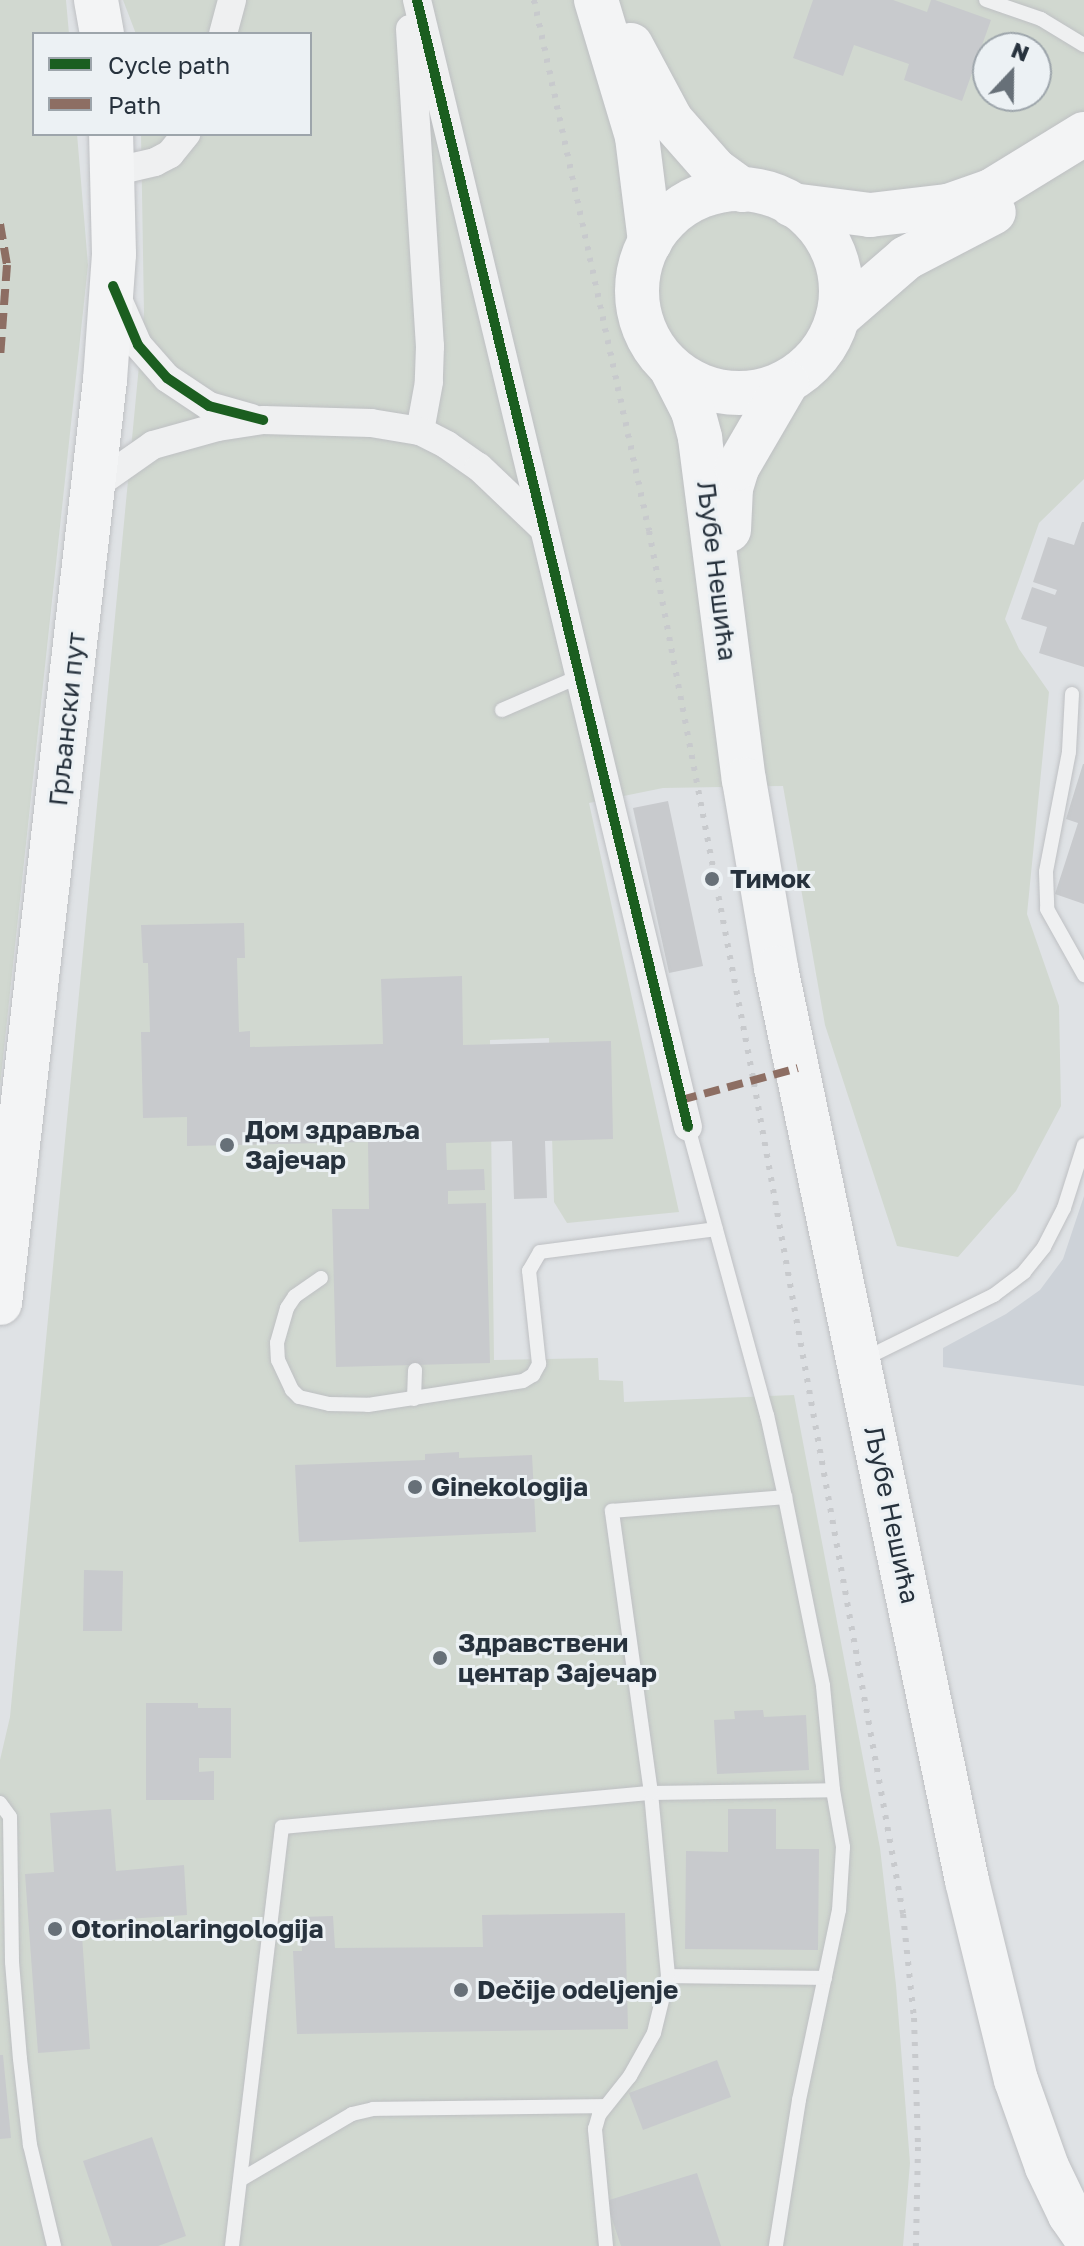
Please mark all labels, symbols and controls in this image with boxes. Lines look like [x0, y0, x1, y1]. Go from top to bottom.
legend [32, 32, 312, 136]
north arrow [972, 32, 1052, 112]
text: N [1008, 35, 1033, 67]
text: Cycle path [108, 50, 230, 79]
text: Path [108, 90, 161, 119]
street label: Љубе Нешића [691, 479, 743, 663]
street label: Грљански пут [42, 630, 92, 808]
place label: Тимок [730, 863, 811, 895]
marker: Тимок [701, 868, 723, 890]
place label: Дом здравља Зајечар [245, 1114, 420, 1176]
marker: Дом здравља Зајечар [216, 1134, 238, 1156]
street label: Љубе Нешића [858, 1423, 926, 1607]
place label: Ginekologija [431, 1471, 588, 1503]
marker: Ginekologija [406, 1478, 424, 1496]
place label: Здравствени центар Зајечар [458, 1627, 657, 1688]
marker: Здравствени центар Зајечар [429, 1647, 451, 1669]
place label: Otorinolaringologija [71, 1913, 323, 1945]
marker: Otorinolaringologija [46, 1920, 64, 1938]
place label: Dečije odeljenje [477, 1974, 678, 2006]
marker: Dečije odeljenje [452, 1981, 470, 1999]

